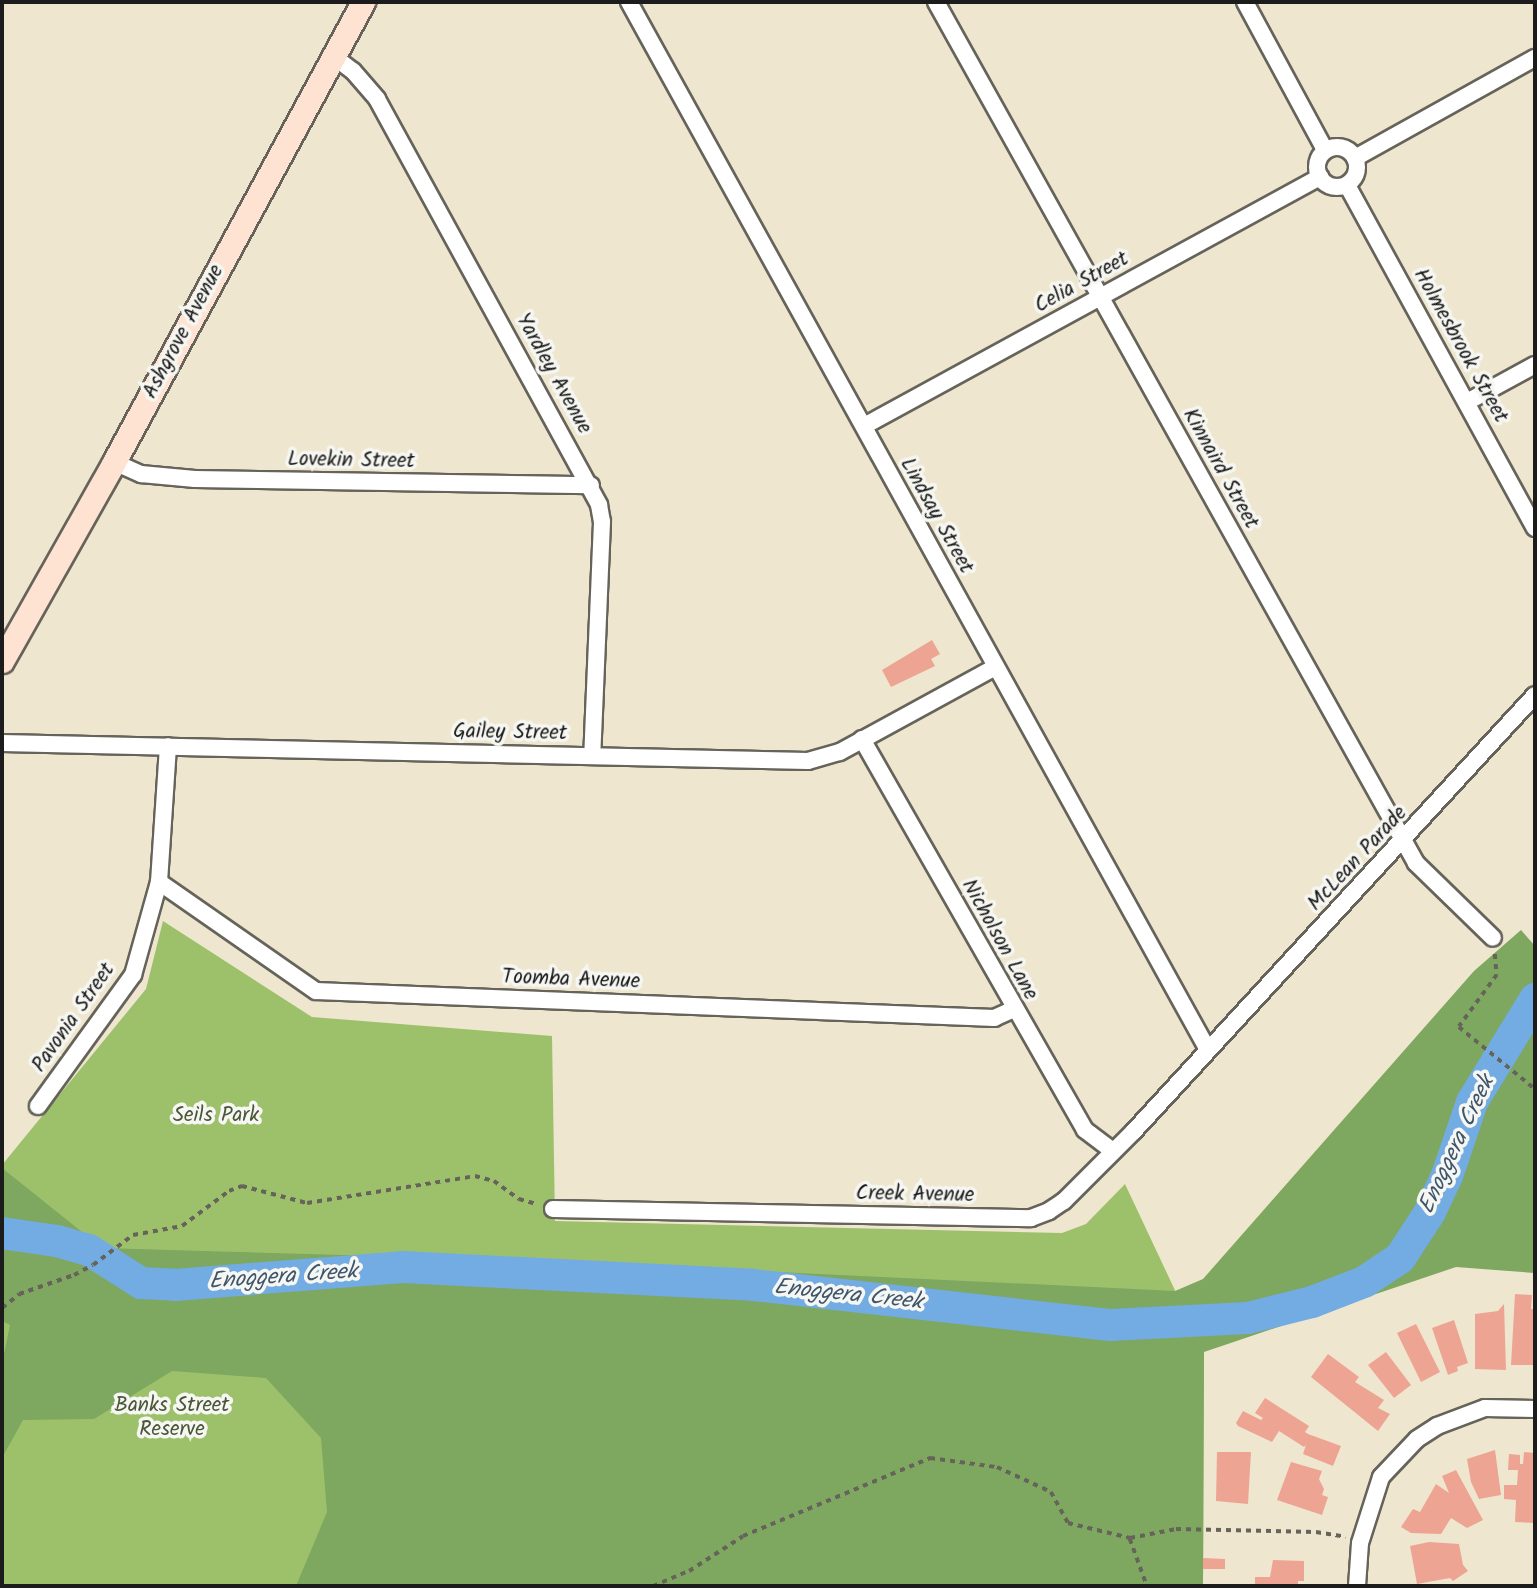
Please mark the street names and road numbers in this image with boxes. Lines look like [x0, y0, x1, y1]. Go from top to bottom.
street label: Celia Street [1031, 247, 1133, 319]
street label: Ashgrove Avenue [138, 261, 230, 403]
street label: Holmesbrook Street [1407, 265, 1513, 427]
street label: Yardley Avenue [509, 309, 597, 439]
street label: Kinnaird Street [1177, 404, 1263, 534]
street label: Lovekin Street [287, 447, 415, 475]
street label: Lindsay Street [894, 454, 978, 578]
street label: Gailey Street [453, 719, 567, 747]
street label: McLean Parade [1303, 801, 1413, 917]
street label: Nicholson Lane [955, 875, 1043, 1005]
street label: Pavonia Street [27, 959, 121, 1077]
street label: Toomba Avenue [502, 965, 640, 995]
street label: Creek Avenue [856, 1181, 974, 1209]

